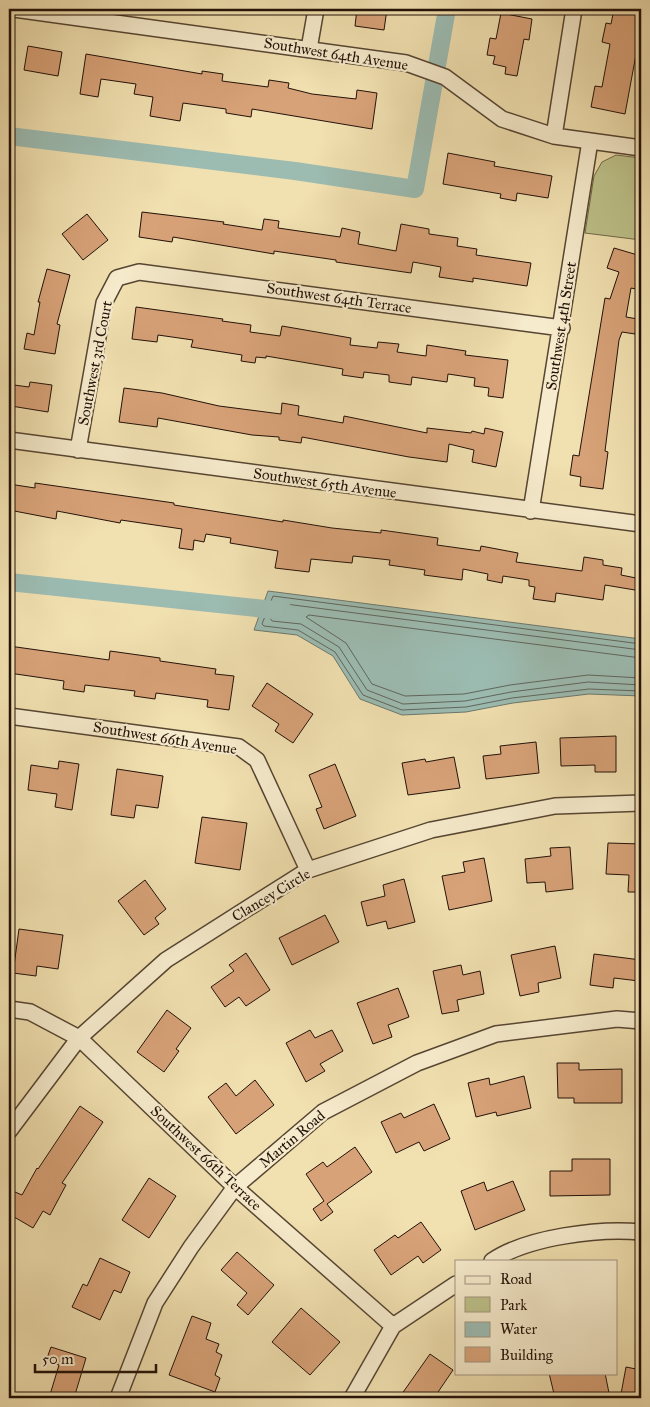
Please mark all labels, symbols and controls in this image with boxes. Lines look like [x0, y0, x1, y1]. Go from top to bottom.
street label: Southwest 64th Avenue [263, 34, 409, 74]
street label: Southwest 4th Street [542, 260, 580, 392]
street label: Southwest 64th Terrace [265, 279, 413, 317]
street label: Southwest 3rd Court [74, 298, 116, 427]
street label: Southwest 65th Avenue [252, 464, 398, 502]
street label: Southwest 66th Avenue [92, 718, 238, 758]
street label: Clancey Circle [229, 865, 313, 925]
street label: Southwest 66th Terrace [147, 1102, 265, 1214]
street label: Martin Road [256, 1106, 329, 1172]
legend [455, 1260, 618, 1374]
text: Road [500, 1270, 532, 1288]
text: Park [500, 1296, 527, 1314]
text: Water [500, 1320, 537, 1338]
scale bar [35, 1342, 156, 1374]
text: Building [500, 1346, 554, 1364]
text: 50 m [42, 1350, 74, 1368]

